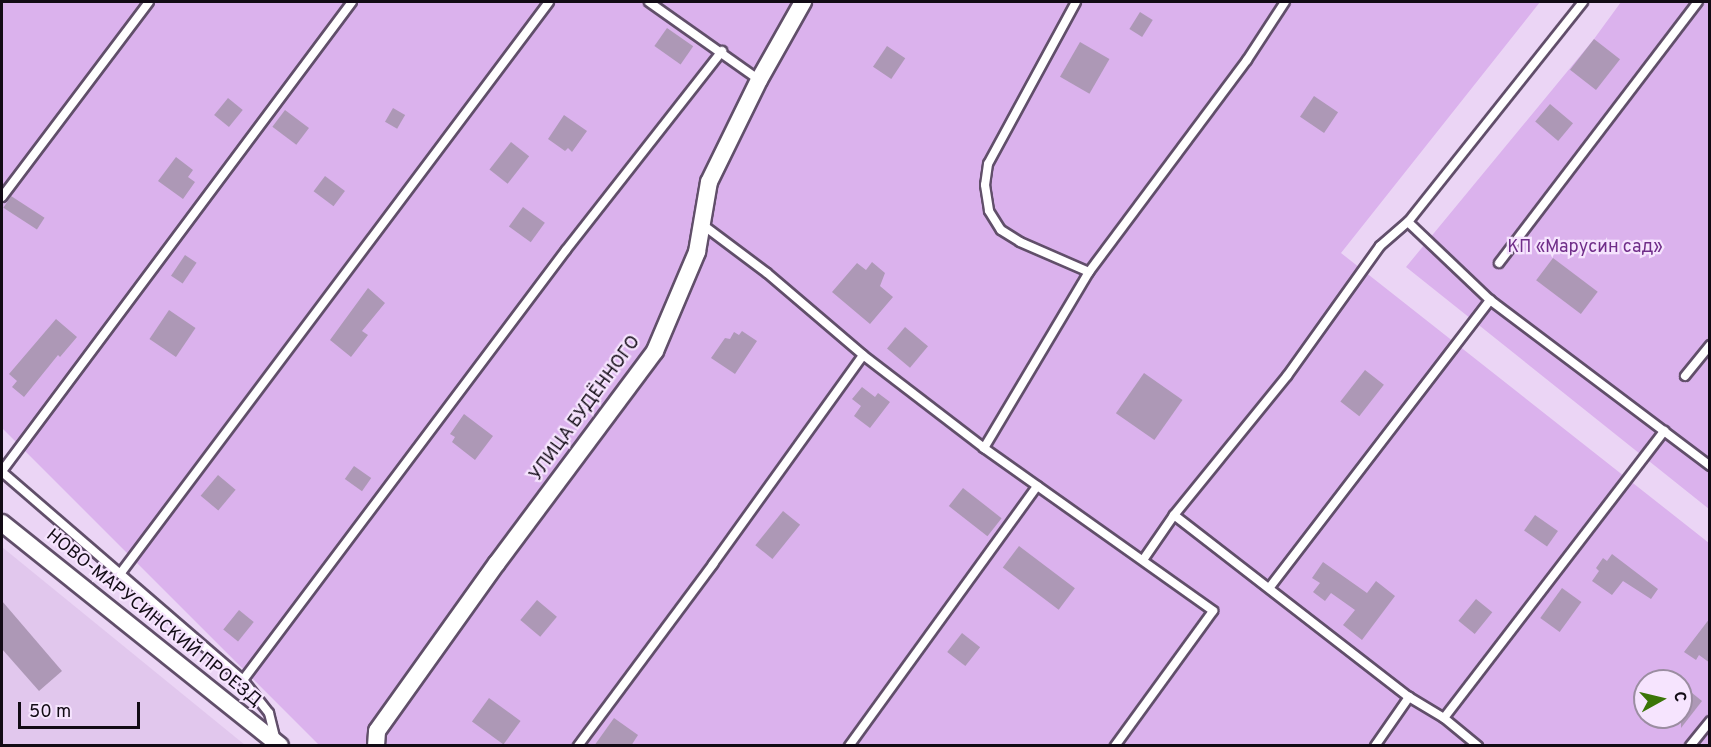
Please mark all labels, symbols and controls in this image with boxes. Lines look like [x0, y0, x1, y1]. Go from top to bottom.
park label: КП «Марусин сад» [1507, 237, 1663, 259]
street label: УЛИЦА БУДЁННОГО [526, 332, 646, 486]
street label: НОВО-МАРУСИНСКИЙ ПРОЕЗД [41, 525, 265, 713]
north arrow [1633, 669, 1693, 729]
scale bar [21, 690, 142, 728]
text: С [1668, 690, 1689, 703]
text: 50 m [29, 701, 71, 724]

